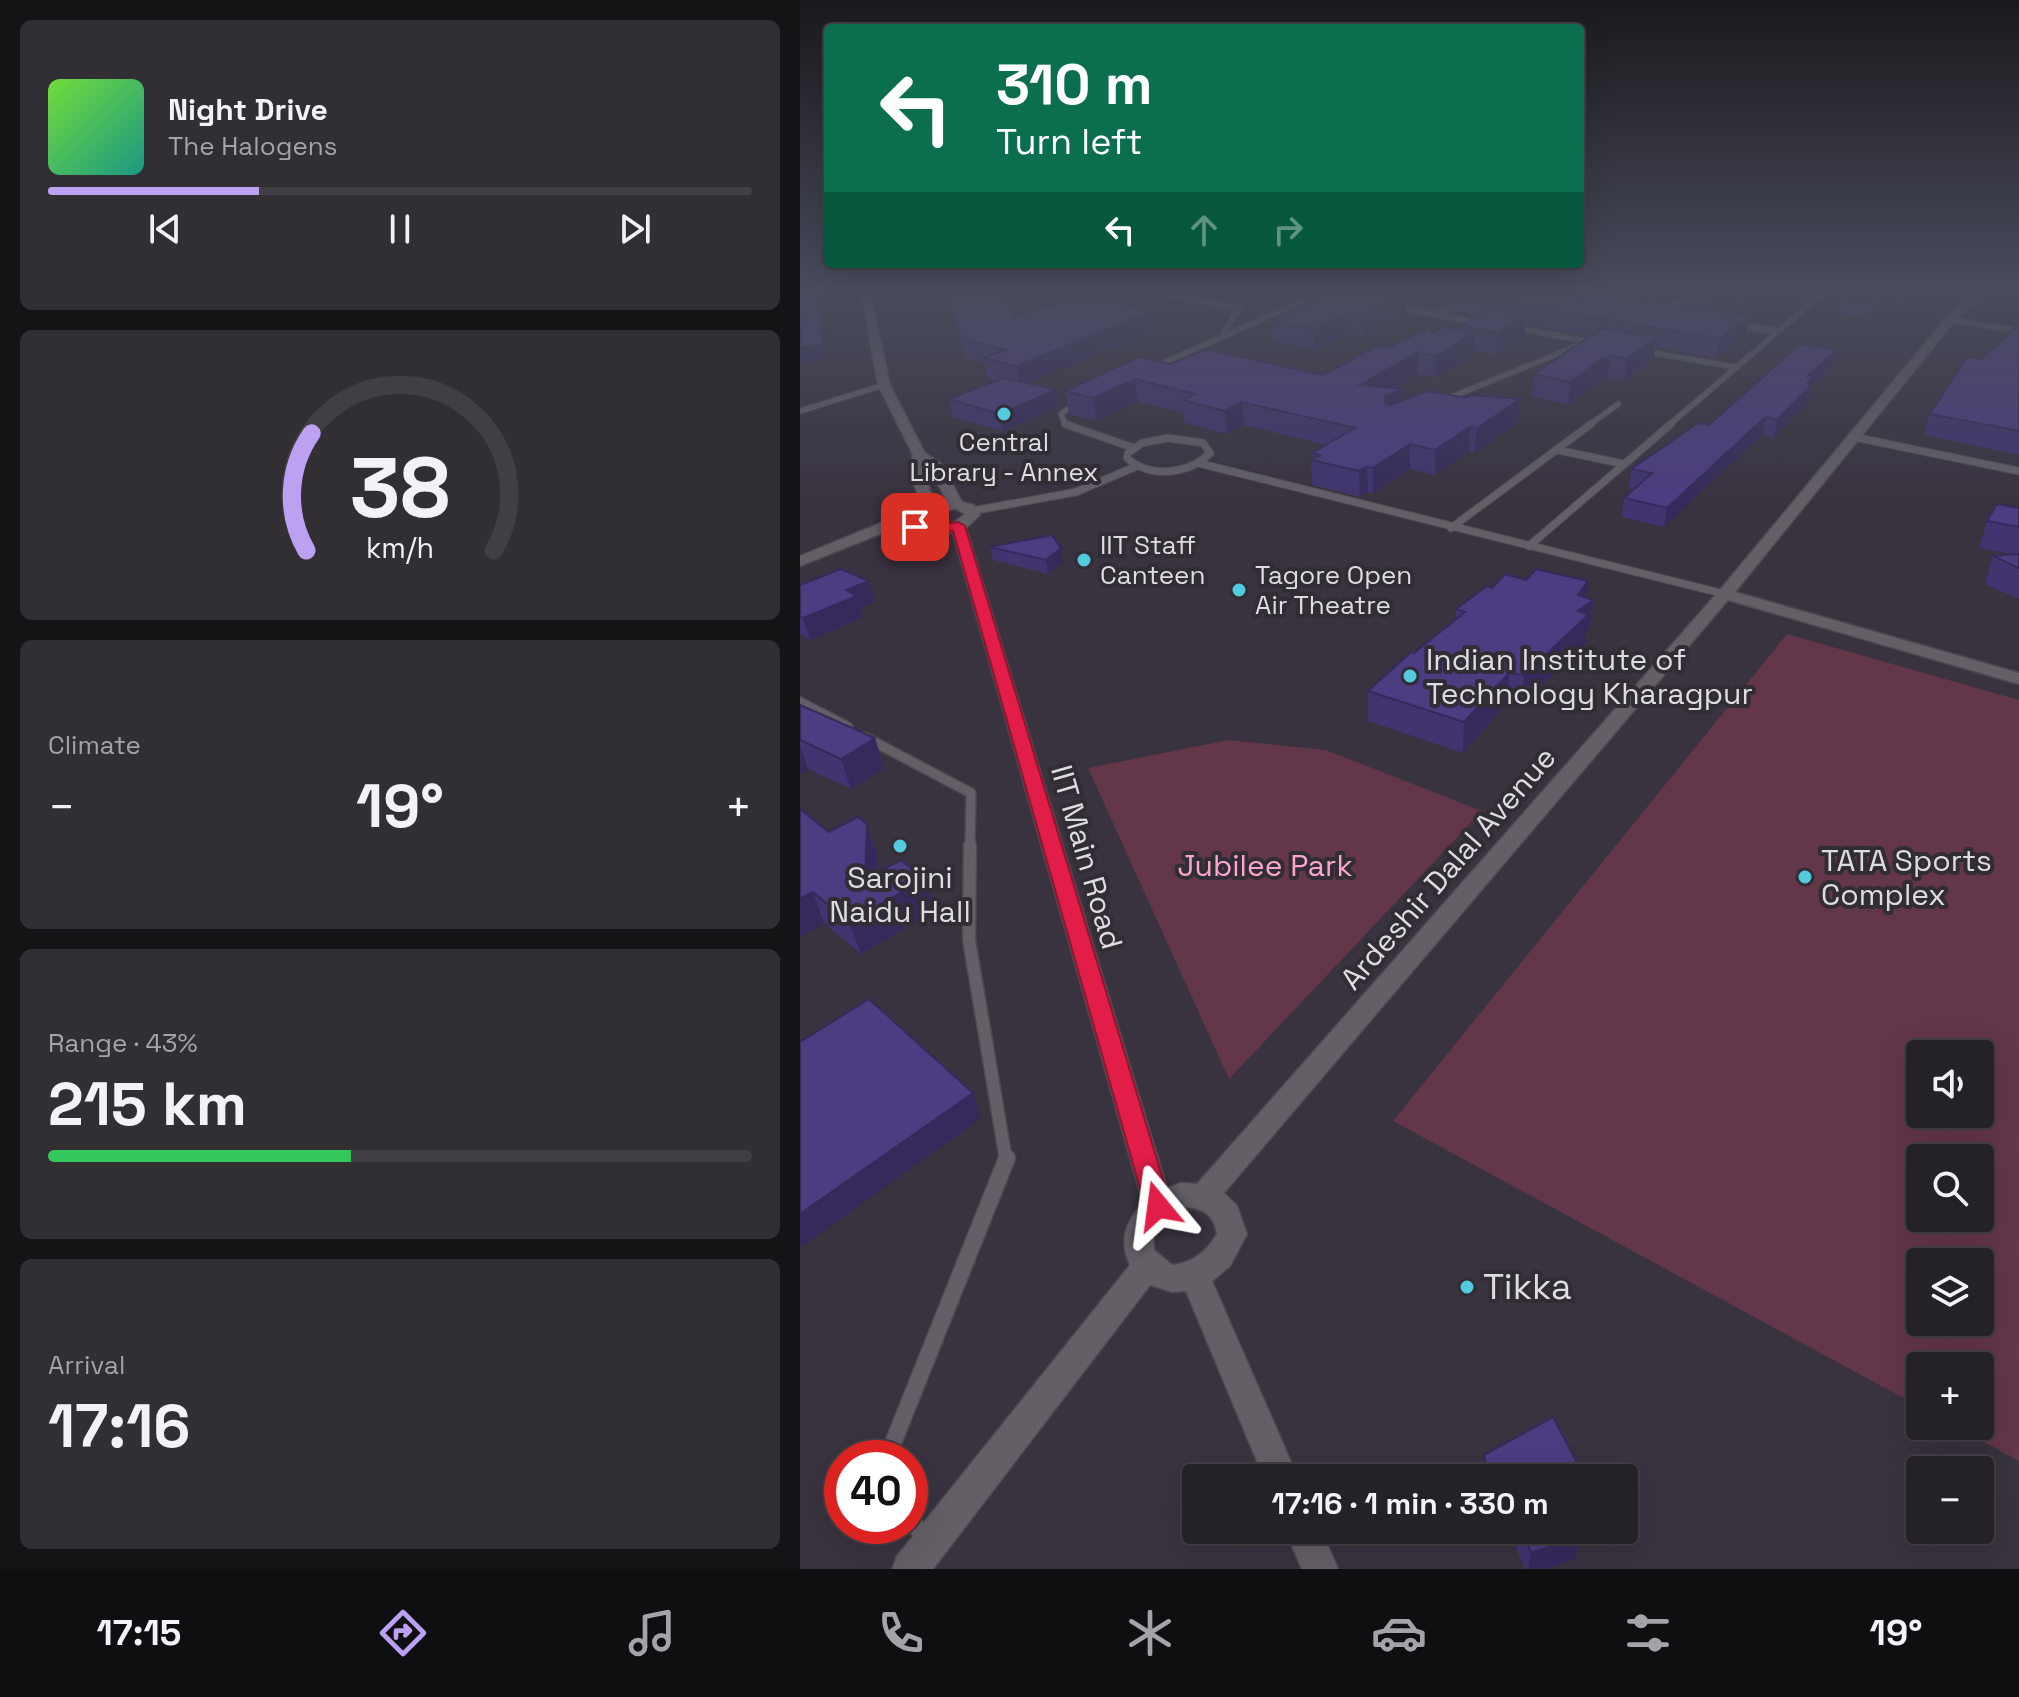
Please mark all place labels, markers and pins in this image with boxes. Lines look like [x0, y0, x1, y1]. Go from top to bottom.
marker: Central Library - Annex [995, 405, 1013, 423]
place label: Central Library - Annex [910, 425, 1098, 489]
pin [881, 493, 949, 561]
place label: IIT Staff Canteen [1100, 528, 1205, 592]
marker: IIT Staff Canteen [1075, 551, 1093, 569]
place label: Tagore Open Air Theatre [1255, 558, 1412, 622]
marker: Tagore Open Air Theatre [1230, 581, 1248, 599]
place label: Indian Institute of Technology Kharagpur [1426, 640, 1753, 713]
marker: Indian Institute of Technology Kharagpur [1401, 667, 1419, 685]
marker: Sarojini Naidu Hall [891, 837, 909, 855]
place label: TATA Sports Complex [1821, 841, 1992, 914]
place label: Sarojini Naidu Hall [829, 858, 971, 931]
marker: TATA Sports Complex [1796, 868, 1814, 886]
place label: Tikka [1483, 1264, 1572, 1310]
marker: Tikka [1458, 1278, 1476, 1296]

